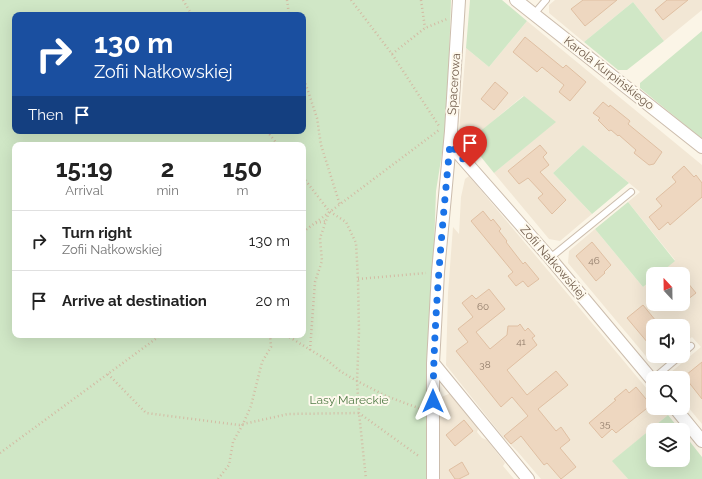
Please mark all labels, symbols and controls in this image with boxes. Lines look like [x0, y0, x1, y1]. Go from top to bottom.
text: 130 m [94, 27, 173, 60]
icon: right [28, 28, 80, 80]
street label: Karola Kurpińskiego [561, 33, 657, 113]
street label: Spacerowa [445, 53, 463, 115]
text: Zofii Nałkowskiej [94, 61, 233, 82]
icon: arrive [71, 104, 93, 126]
text: Then [28, 106, 63, 124]
pin [453, 126, 487, 167]
icon: arrive [459, 132, 481, 154]
text: 15:19 [56, 154, 113, 183]
text: 2 [161, 154, 174, 183]
text: 150 [222, 154, 262, 183]
text: Arrival [65, 183, 103, 198]
text: min [156, 183, 179, 198]
text: m [236, 183, 248, 198]
street label: Zofii Nałkowskiej [517, 223, 589, 301]
text: Turn right [62, 224, 132, 242]
icon: right [28, 230, 50, 252]
text: 130 m [249, 232, 290, 250]
text: Zofii Nałkowskiej [62, 242, 162, 257]
house number: 46 [588, 255, 600, 266]
north arrow [646, 267, 690, 311]
map controls [646, 267, 690, 467]
icon: arrive [28, 290, 50, 312]
text: Arrive at destination [62, 292, 207, 310]
text: 20 m [255, 292, 290, 310]
house number: 60 [477, 301, 489, 312]
button: sound [646, 319, 690, 363]
house number: 41 [516, 336, 527, 347]
house number: 38 [479, 359, 491, 370]
button: search [646, 371, 690, 415]
position arrow [412, 380, 454, 422]
park label: Lasy Mareckie [309, 393, 389, 407]
house number: 35 [600, 418, 611, 429]
button: layers [646, 423, 690, 467]

